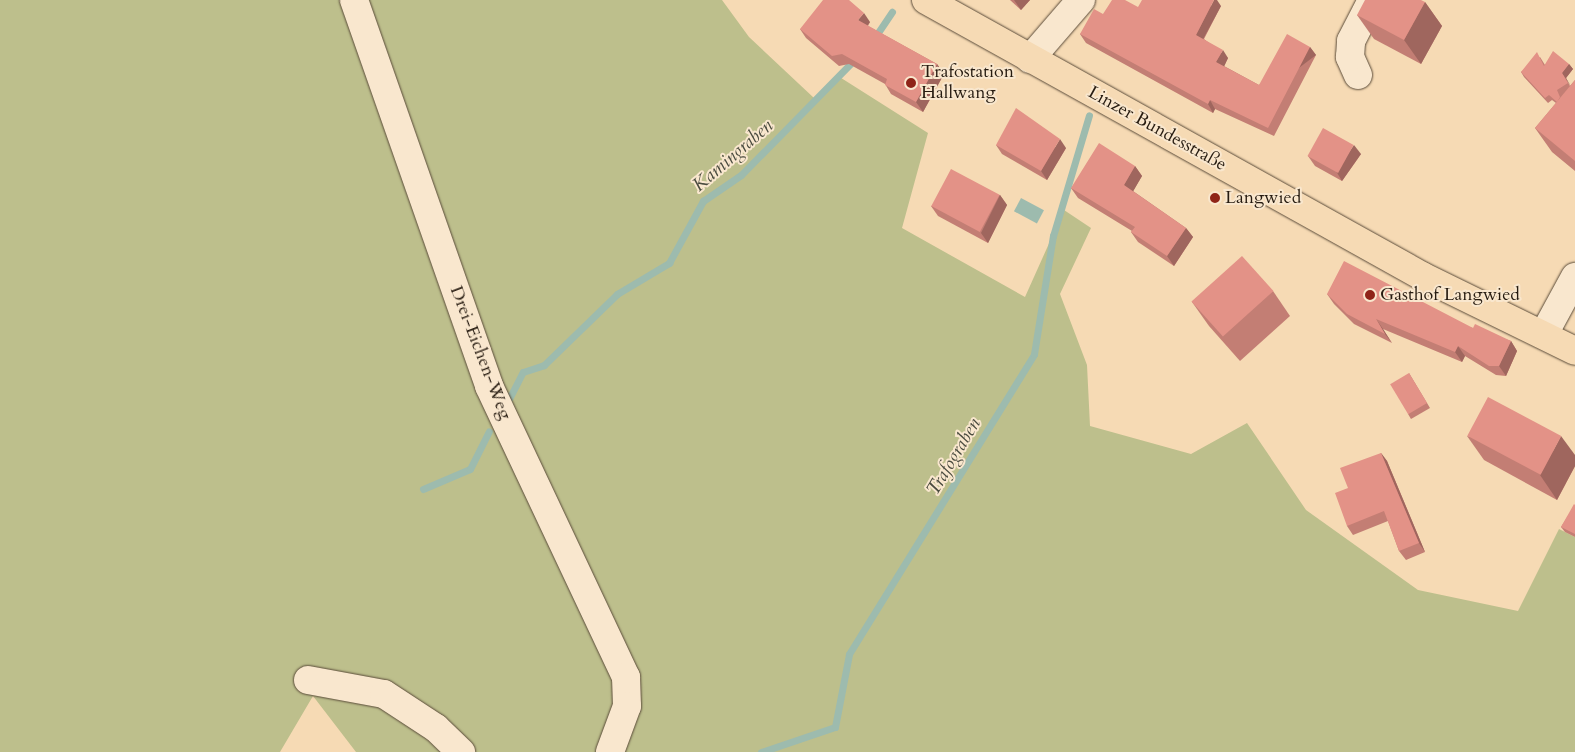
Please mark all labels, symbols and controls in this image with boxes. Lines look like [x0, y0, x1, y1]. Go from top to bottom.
place label: Trafostation Hallwang [921, 62, 1014, 104]
marker: Trafostation Hallwang [905, 77, 917, 89]
street label: Linzer Bundesstraße [1084, 82, 1230, 176]
water label: Kamingraben [688, 115, 778, 197]
place label: Langwied [1225, 187, 1301, 209]
marker: Langwied [1209, 192, 1221, 204]
street label: Drei-Eichen-Weg [445, 283, 515, 423]
place label: Gasthof Langwied [1380, 284, 1520, 306]
marker: Gasthof Langwied [1364, 289, 1376, 301]
water label: Trafograben [922, 414, 986, 500]

